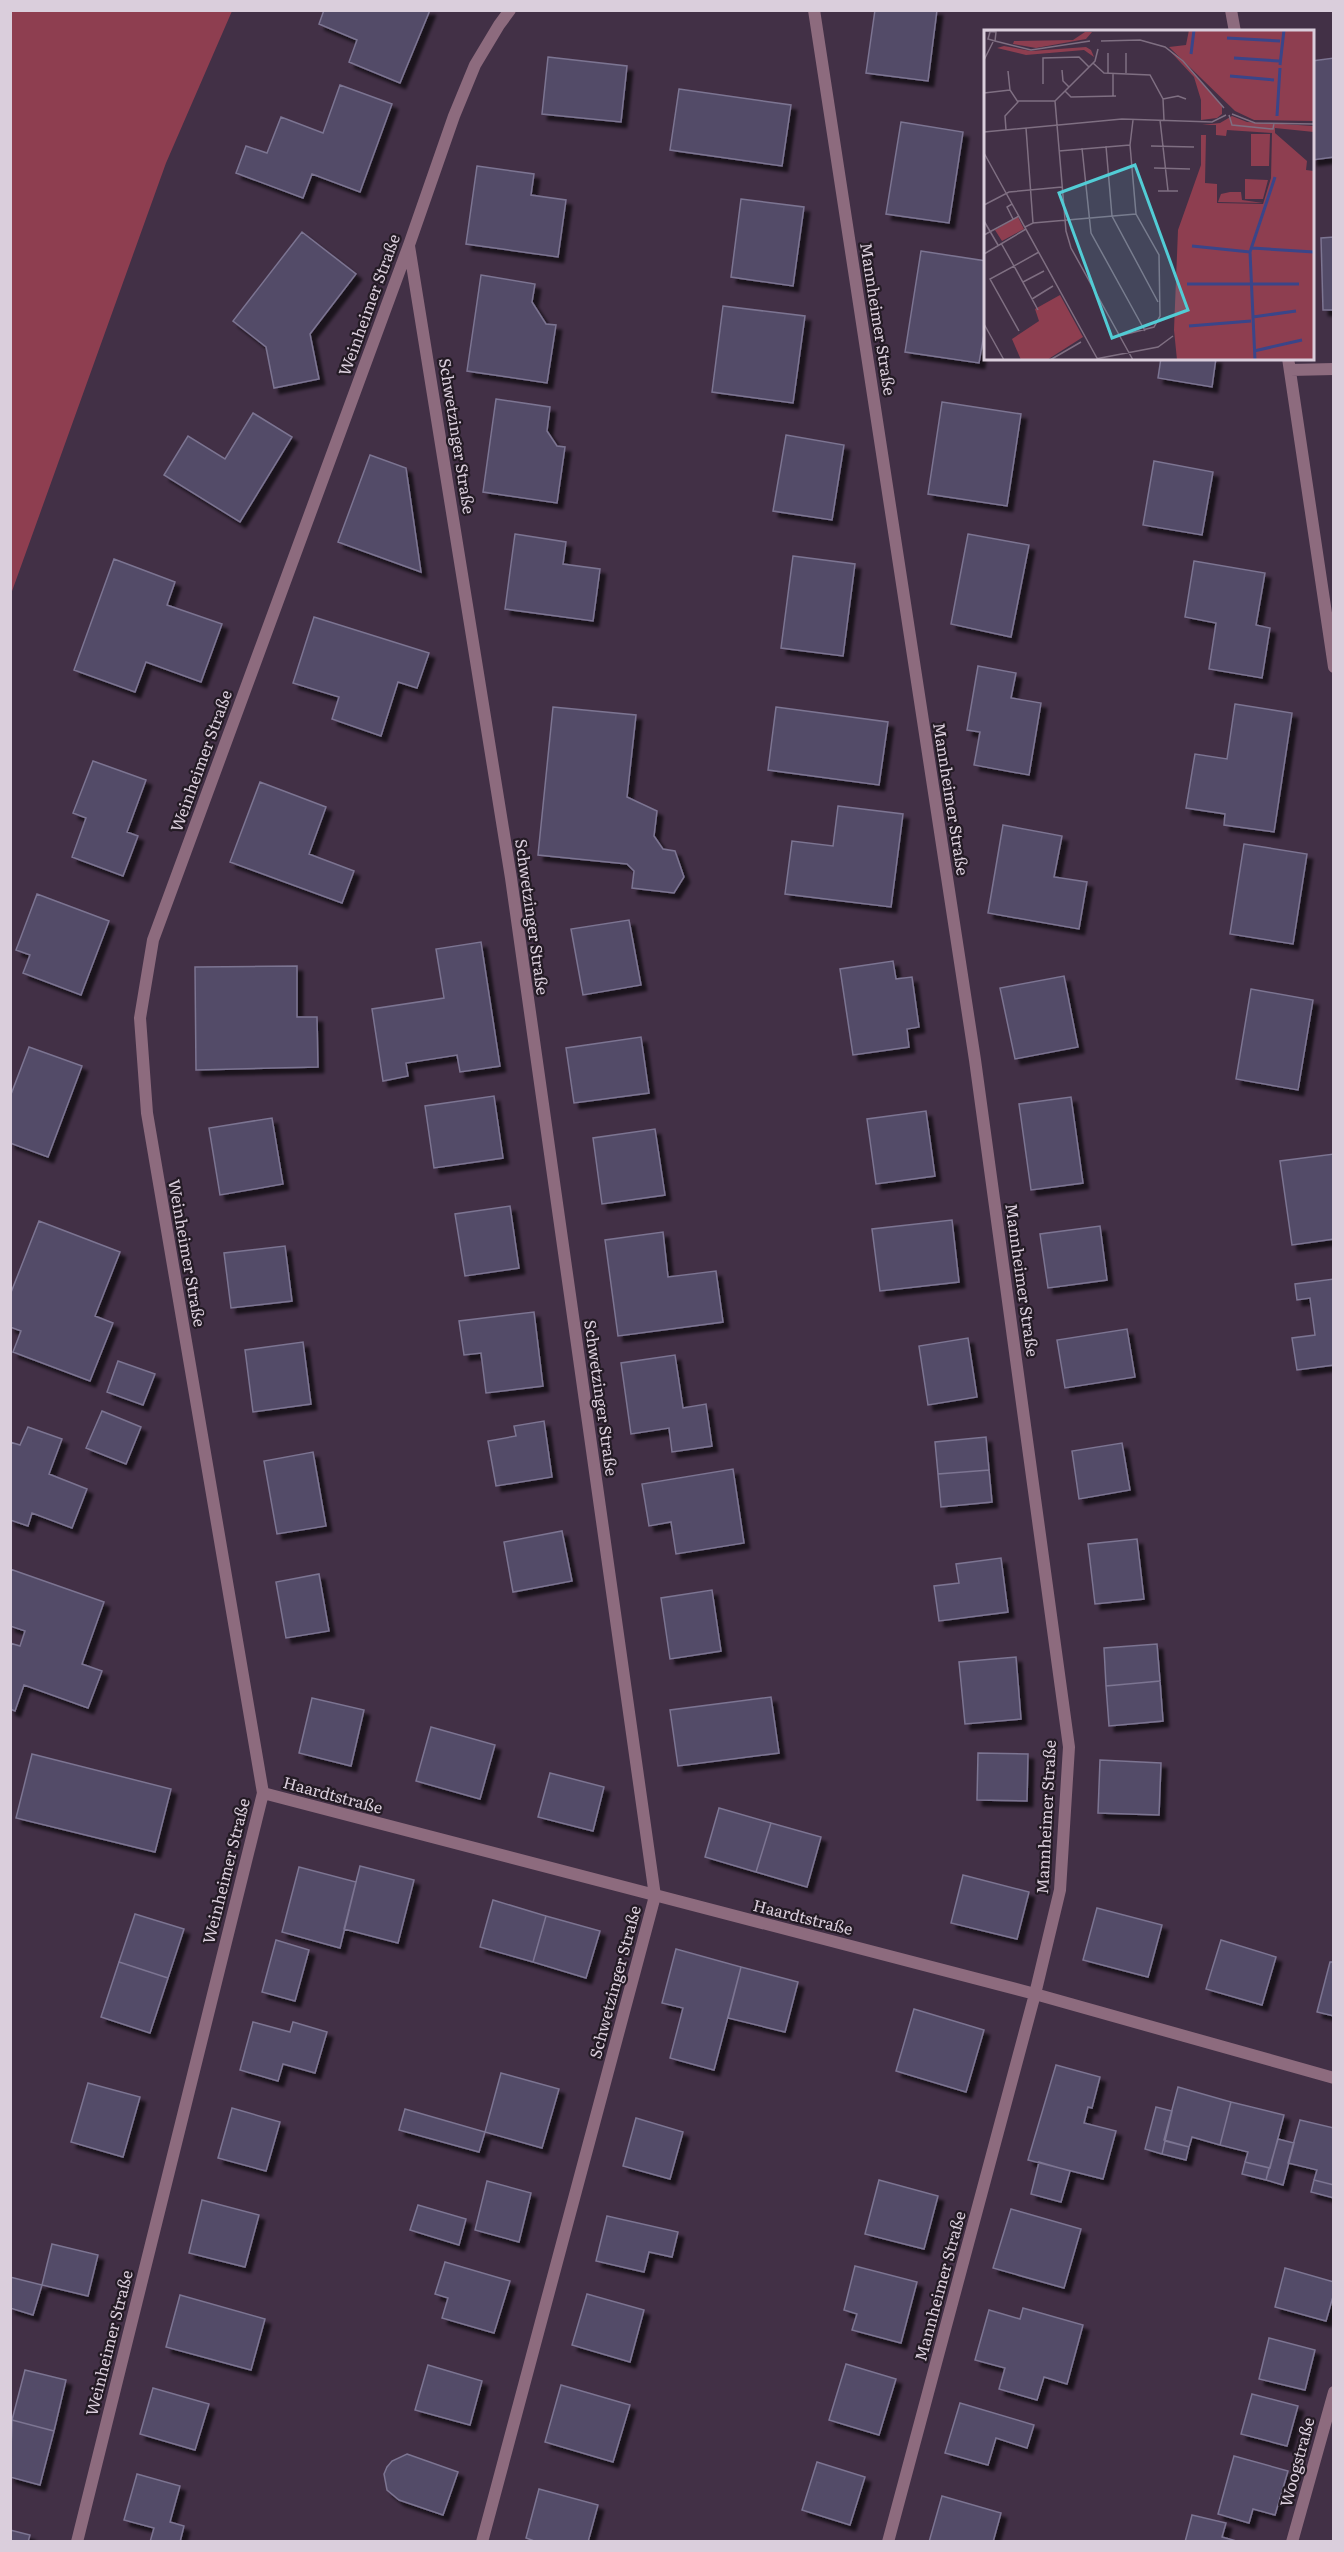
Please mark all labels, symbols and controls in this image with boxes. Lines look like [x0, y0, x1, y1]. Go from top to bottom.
inset map [984, 30, 1314, 360]
street label: Weinheimer Straße [331, 230, 405, 379]
street label: Mannheimer Straße [855, 241, 903, 397]
street label: Schwetzinger Straße [434, 356, 482, 516]
street label: Weinheimer Straße [163, 686, 237, 835]
street label: Mannheimer Straße [928, 721, 976, 877]
street label: Schwetzinger Straße [510, 837, 556, 997]
street label: Weinheimer Straße [163, 1177, 213, 1329]
street label: Mannheimer Straße [1000, 1202, 1046, 1358]
street label: Schwetzinger Straße [579, 1318, 625, 1478]
street label: Mannheimer Straße [1029, 1739, 1061, 1895]
street label: Haardtstraße [281, 1769, 386, 1819]
street label: Weinheimer Straße [195, 1795, 255, 1946]
street label: Haardtstraße [751, 1892, 856, 1940]
street label: Schwetzinger Straße [582, 1903, 646, 2061]
street label: Mannheimer Straße [907, 2208, 971, 2363]
street label: Weinheimer Straße [78, 2267, 138, 2418]
street label: Woogstraße [1273, 2414, 1320, 2509]

